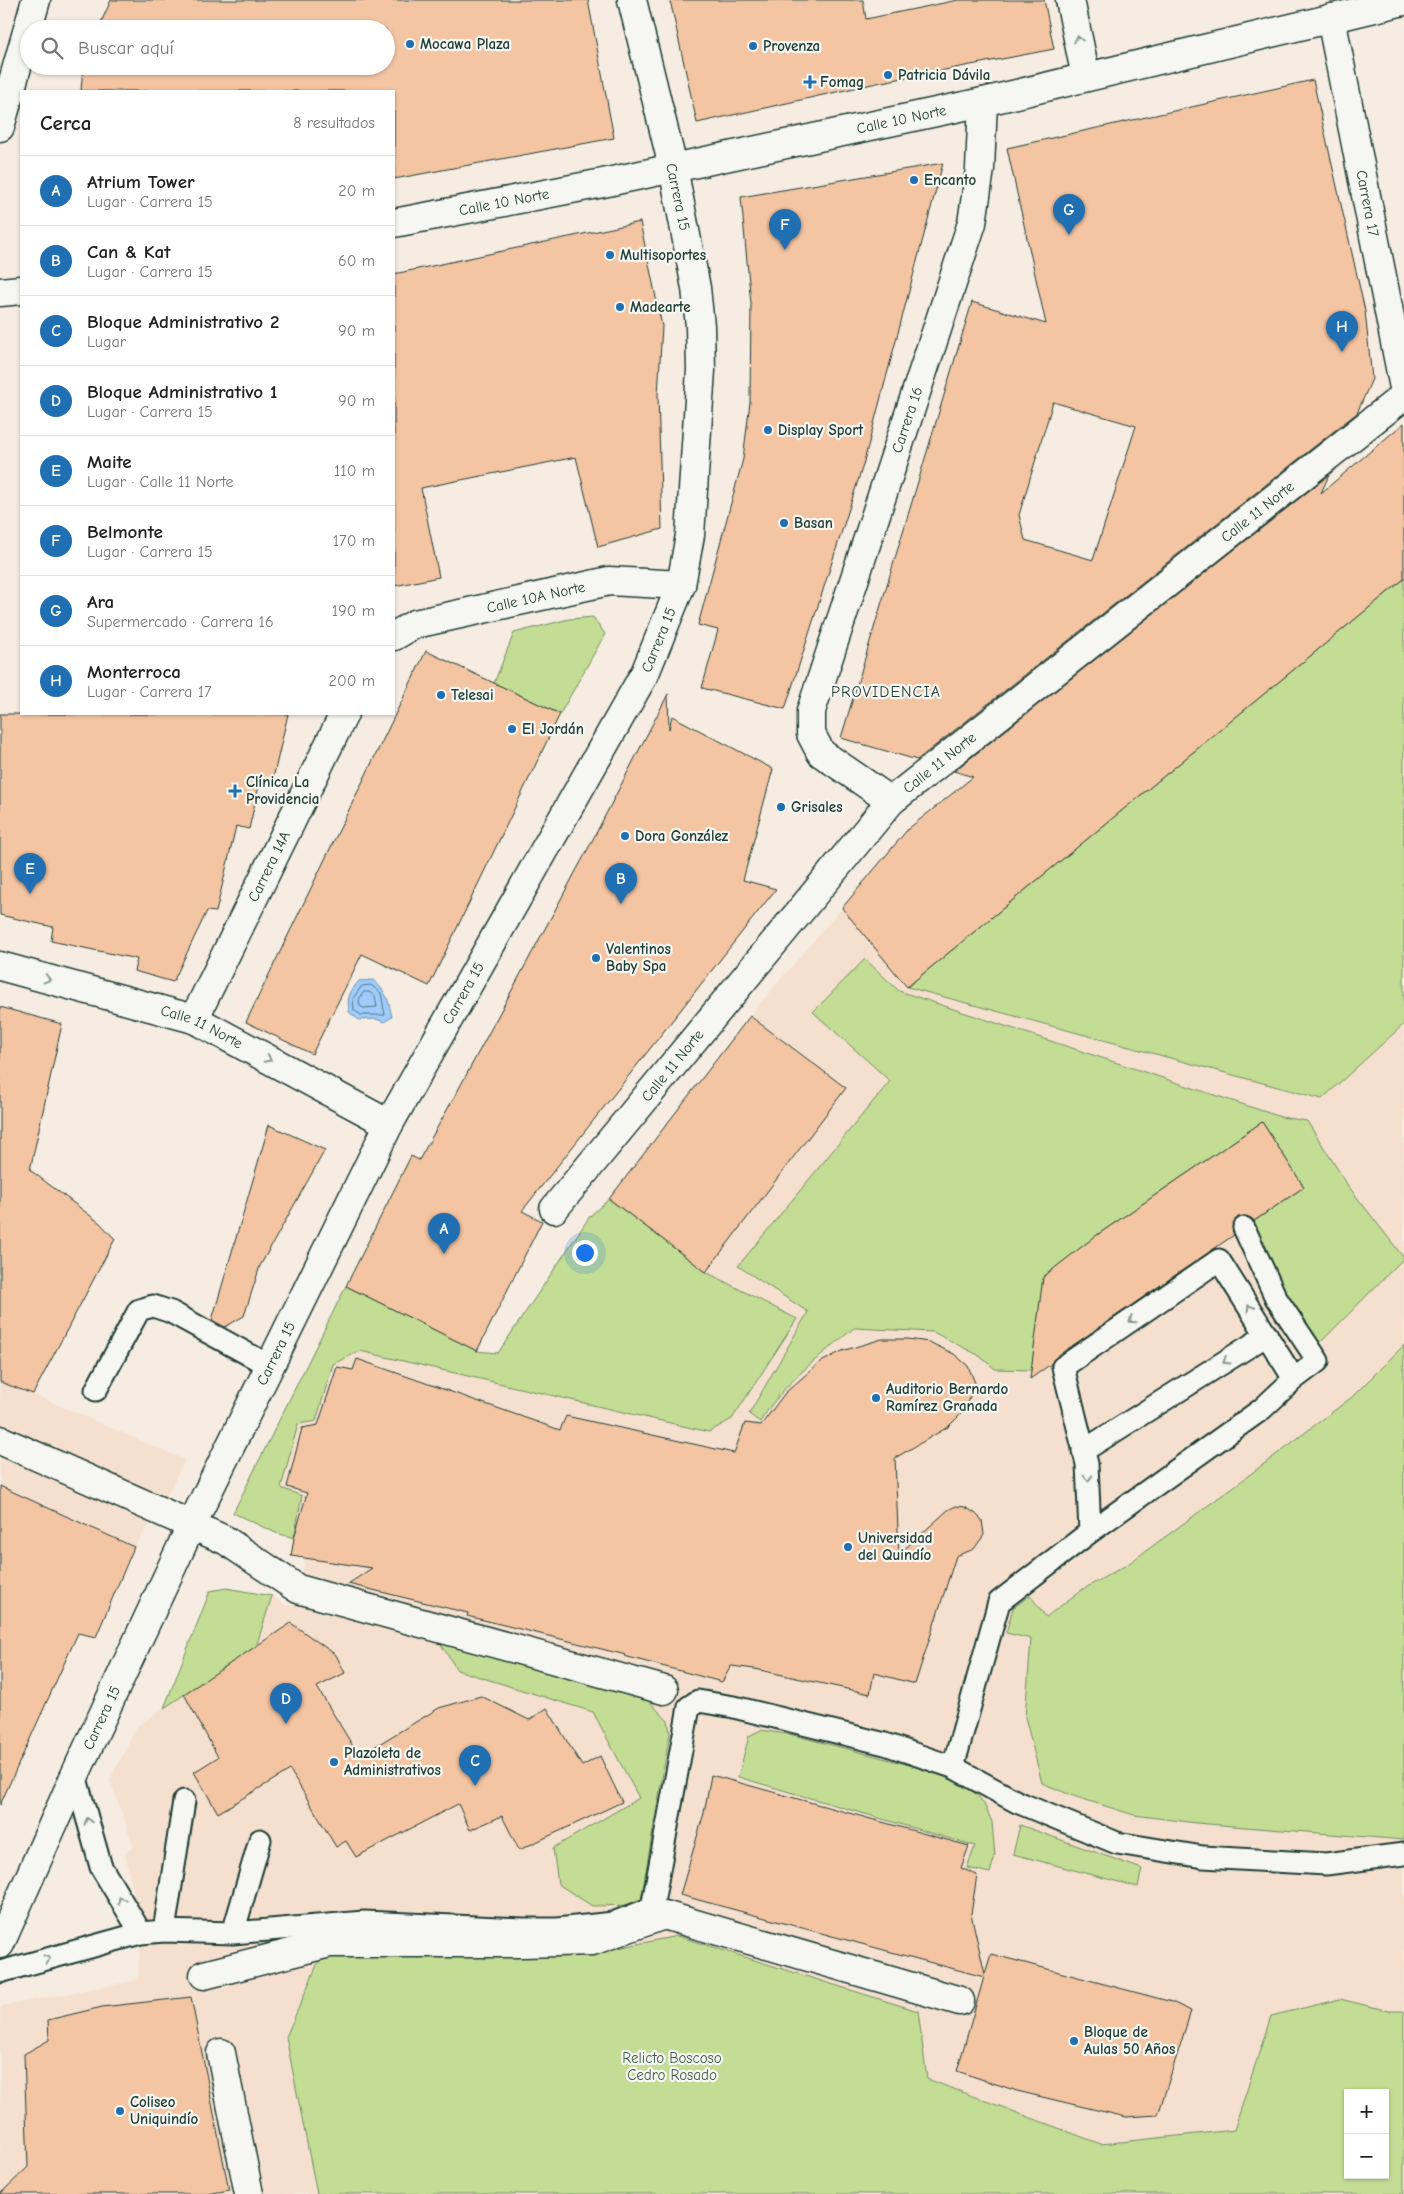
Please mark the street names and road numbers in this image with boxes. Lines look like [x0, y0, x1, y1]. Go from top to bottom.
street label: Calle 10 Norte [855, 101, 949, 138]
street label: Carrera 15 [662, 162, 694, 232]
street label: Carrera 17 [1352, 169, 1383, 238]
street label: Calle 10 Norte [457, 184, 551, 219]
street label: Carrera 16 [888, 384, 926, 455]
street label: Calle 11 Norte [1217, 477, 1298, 546]
street label: Calle 10A Norte [485, 577, 587, 617]
street label: Carrera 15 [637, 605, 680, 675]
street label: Calle 11 Norte [899, 728, 980, 797]
street label: Carrera 14A [244, 828, 294, 905]
street label: Carrera 15 [438, 959, 488, 1028]
street label: Calle 11 Norte [159, 1001, 246, 1053]
street label: Calle 11 Norte [637, 1025, 708, 1105]
street label: Carrera 15 [253, 1319, 299, 1388]
street label: Carrera 15 [79, 1683, 124, 1753]

